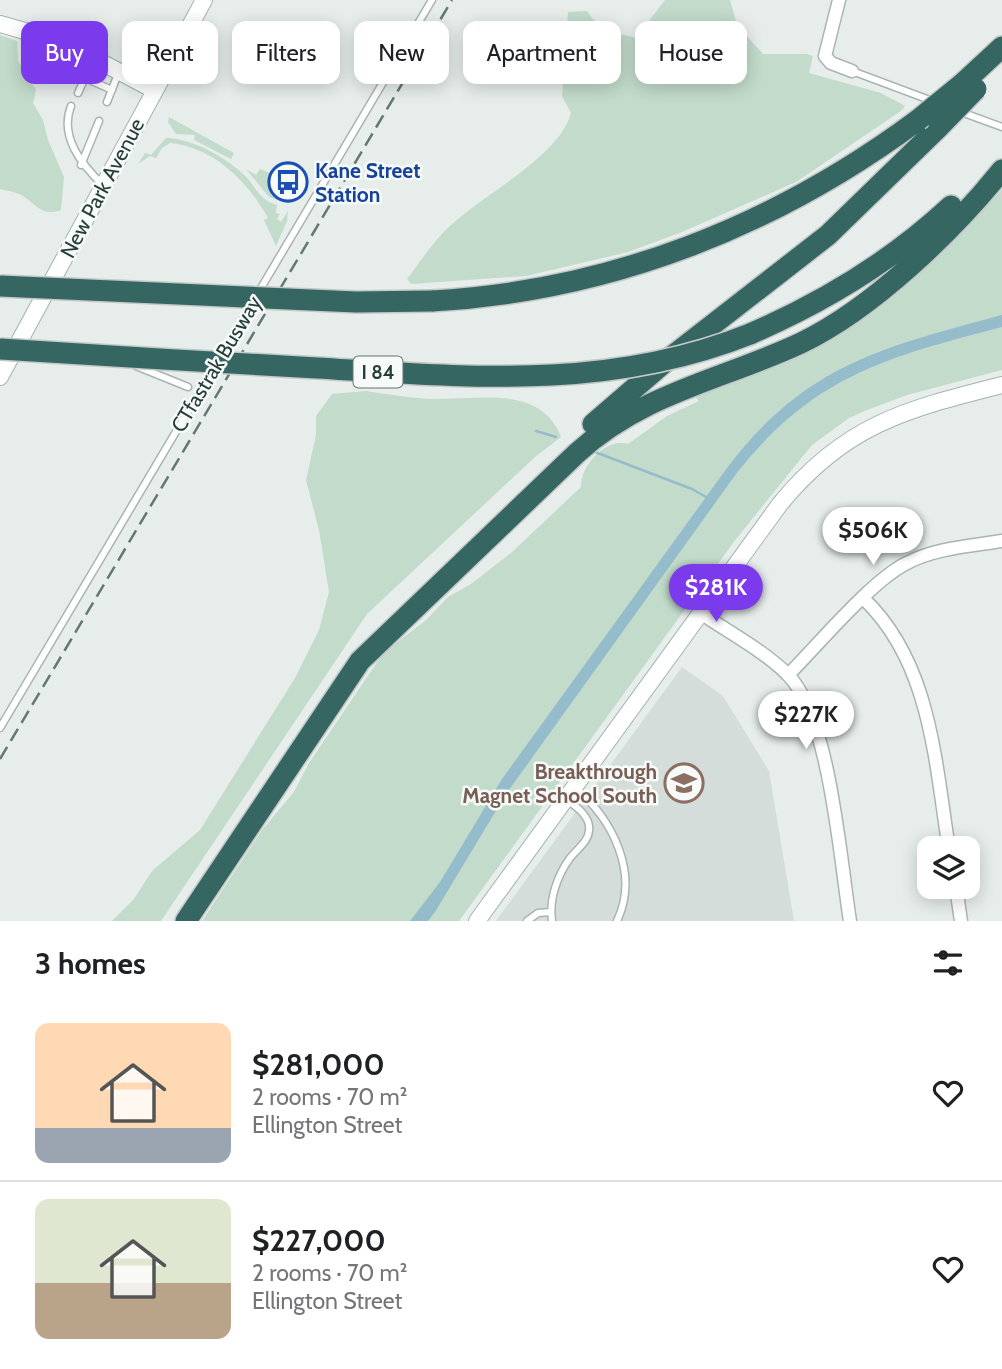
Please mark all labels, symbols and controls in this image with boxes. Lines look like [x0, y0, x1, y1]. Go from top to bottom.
chip: Buy [21, 21, 108, 84]
chip: Rent [122, 21, 218, 84]
chip: Filters [232, 21, 340, 84]
chip: New [354, 21, 449, 84]
chip: Apartment [463, 21, 621, 84]
chip: House [635, 21, 747, 84]
street label: New Park Avenue [55, 114, 149, 262]
place label: Kane Street Station [315, 158, 420, 207]
bus stop icon: Kane Street Station [267, 161, 309, 203]
street label: CTfastrak Busway [165, 291, 267, 437]
road number: I 84 [354, 356, 402, 388]
pin: $506K [824, 508, 922, 567]
text: $506K [838, 516, 908, 544]
pin: $281K [667, 564, 765, 624]
text: $281K [685, 573, 747, 601]
pin: $227K [757, 692, 855, 751]
text: $227K [774, 700, 838, 728]
place label: Breakthrough Magnet School South [462, 759, 657, 808]
school or university icon: Breakthrough Magnet School South [663, 762, 705, 804]
map controls [917, 836, 980, 899]
button: layers [917, 836, 980, 899]
icon: filters [929, 944, 967, 982]
text: 3 homes [35, 945, 146, 982]
text: $281,000 [252, 1046, 385, 1083]
icon: home [91, 1051, 175, 1135]
icon: heart [929, 1074, 967, 1112]
text: 2 rooms · 70 m² [252, 1083, 407, 1111]
text: Ellington Street [252, 1111, 402, 1139]
text: $227,000 [252, 1222, 386, 1259]
icon: home [91, 1227, 175, 1311]
icon: heart [929, 1250, 967, 1288]
text: 2 rooms · 70 m² [252, 1259, 407, 1287]
text: Ellington Street [252, 1287, 402, 1315]

